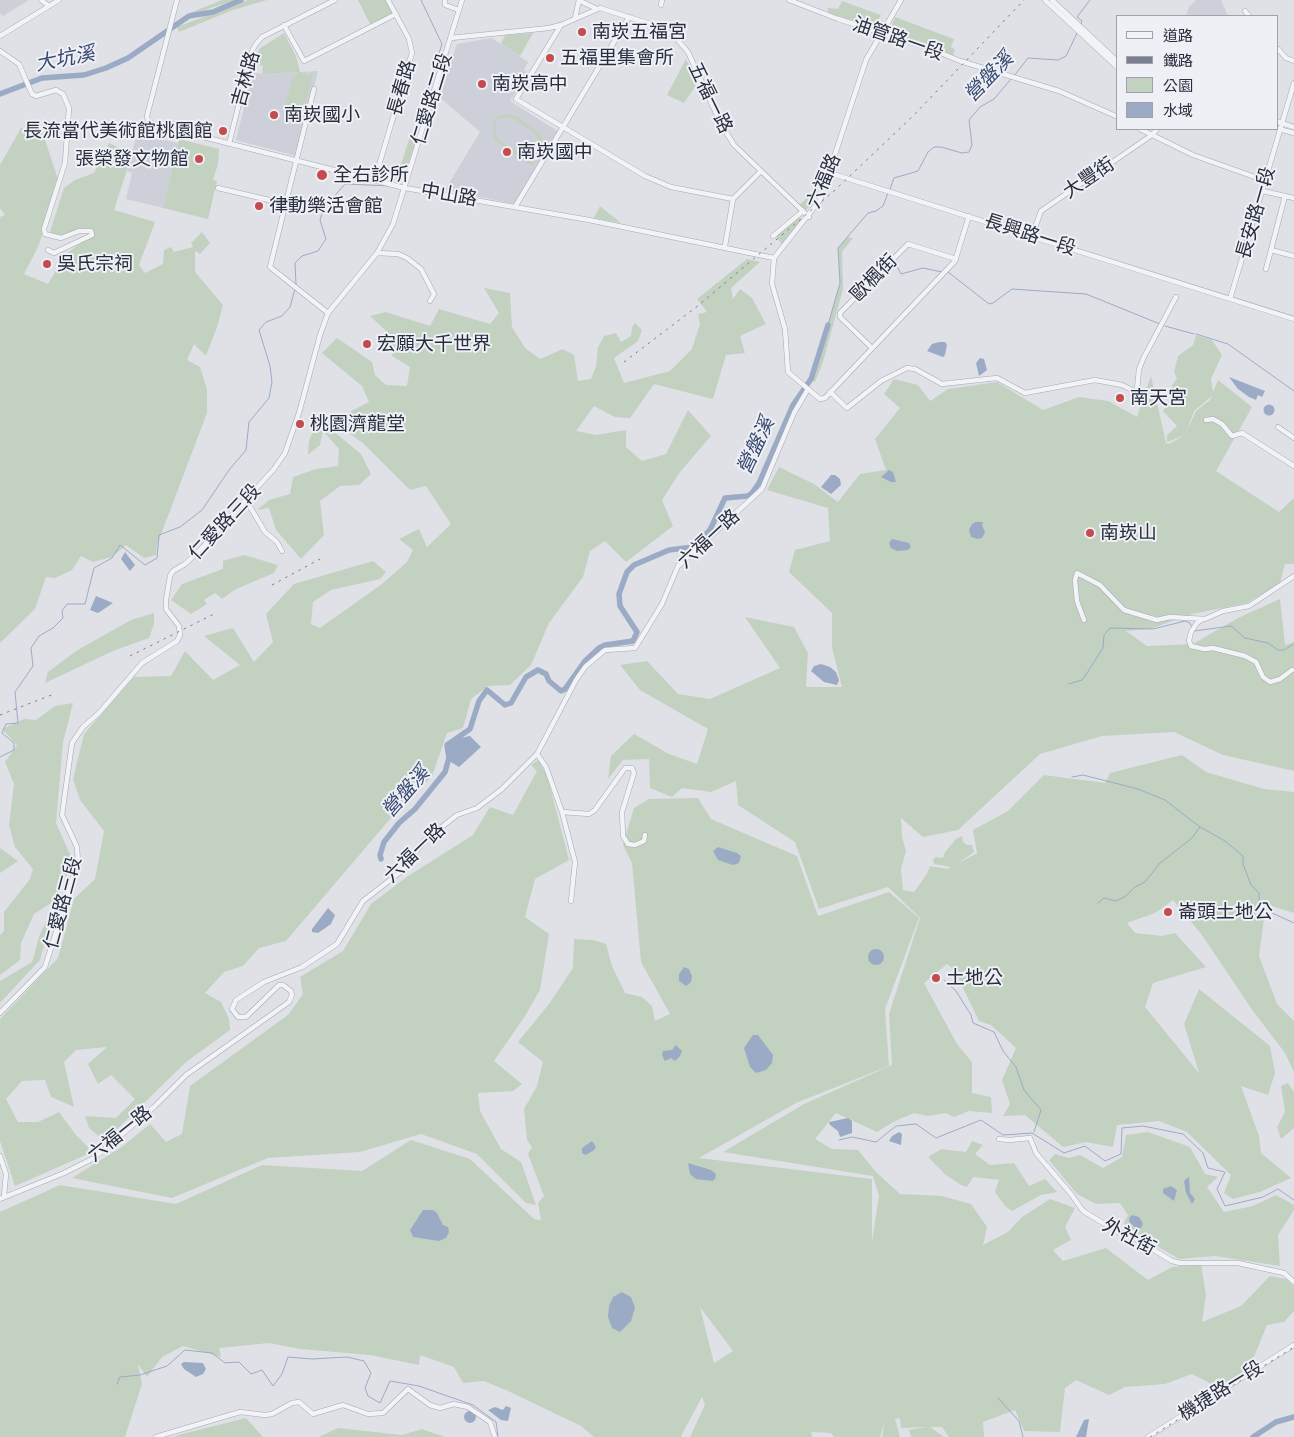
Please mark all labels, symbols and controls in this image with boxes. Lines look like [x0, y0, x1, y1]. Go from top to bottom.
street label: 油管路一段 [849, 13, 947, 65]
legend [1116, 15, 1279, 130]
place label: 南崁五福宮 [592, 21, 687, 43]
marker: 南崁五福宮 [576, 26, 588, 38]
text: 道路 [1163, 29, 1193, 44]
water label: 大坑溪 [33, 41, 97, 77]
place label: 五福里集會所 [560, 47, 674, 69]
water label: 營盤溪 [960, 47, 1018, 107]
street label: 吉林路 [227, 48, 265, 110]
street label: 仁愛路二段 [407, 50, 457, 148]
marker: 五福里集會所 [544, 52, 556, 64]
text: 鐵路 [1163, 54, 1193, 69]
street label: 長春路 [383, 57, 421, 119]
street label: 五福一路 [683, 59, 737, 137]
place label: 南崁高中 [492, 73, 568, 95]
marker: 南崁高中 [476, 78, 488, 90]
text: 公園 [1163, 79, 1193, 94]
place label: 南崁國小 [284, 104, 360, 126]
text: 水域 [1163, 104, 1193, 119]
marker: 南崁國小 [268, 109, 280, 121]
place label: 長流當代美術館桃園館 [23, 120, 213, 142]
marker: 長流當代美術館桃園館 [217, 125, 229, 137]
place label: 南崁國中 [517, 141, 593, 163]
marker: 南崁國中 [501, 146, 513, 158]
place label: 張榮發文物館 [75, 148, 189, 170]
street label: 六福路 [802, 150, 846, 212]
marker: 張榮發文物館 [193, 153, 205, 165]
street label: 大豐街 [1059, 153, 1119, 203]
place label: 全右診所 [333, 164, 409, 186]
street label: 長安路一段 [1232, 164, 1280, 262]
marker: 全右診所 [315, 168, 329, 182]
street label: 中山路 [419, 179, 479, 211]
place label: 律動樂活會館 [269, 195, 383, 217]
marker: 律動樂活會館 [253, 200, 265, 212]
street label: 長興路一段 [981, 209, 1079, 261]
street label: 歐楓街 [846, 250, 902, 306]
place label: 吳氏宗祠 [57, 253, 133, 275]
marker: 吳氏宗祠 [41, 258, 53, 270]
place label: 宏願大千世界 [377, 333, 491, 355]
marker: 宏願大千世界 [361, 338, 373, 350]
place label: 南天宮 [1130, 387, 1187, 409]
marker: 南天宮 [1114, 392, 1126, 404]
place label: 桃園濟龍堂 [310, 413, 405, 435]
water label: 營盤溪 [732, 414, 780, 478]
marker: 桃園濟龍堂 [294, 418, 306, 430]
street label: 仁愛路三段 [184, 479, 266, 565]
street label: 六福一路 [673, 505, 745, 573]
place label: 南崁山 [1100, 522, 1157, 544]
marker: 南崁山 [1084, 527, 1096, 539]
water label: 營盤溪 [377, 761, 435, 823]
street label: 六福一路 [380, 818, 450, 888]
street label: 仁愛路三段 [40, 854, 86, 952]
place label: 崙頭土地公 [1178, 901, 1273, 923]
marker: 崙頭土地公 [1162, 906, 1174, 918]
place label: 土地公 [946, 967, 1003, 989]
marker: 土地公 [930, 972, 942, 984]
street label: 六福一路 [83, 1101, 157, 1167]
street label: 外社街 [1098, 1214, 1160, 1260]
street label: 機捷路一段 [1175, 1356, 1267, 1426]

